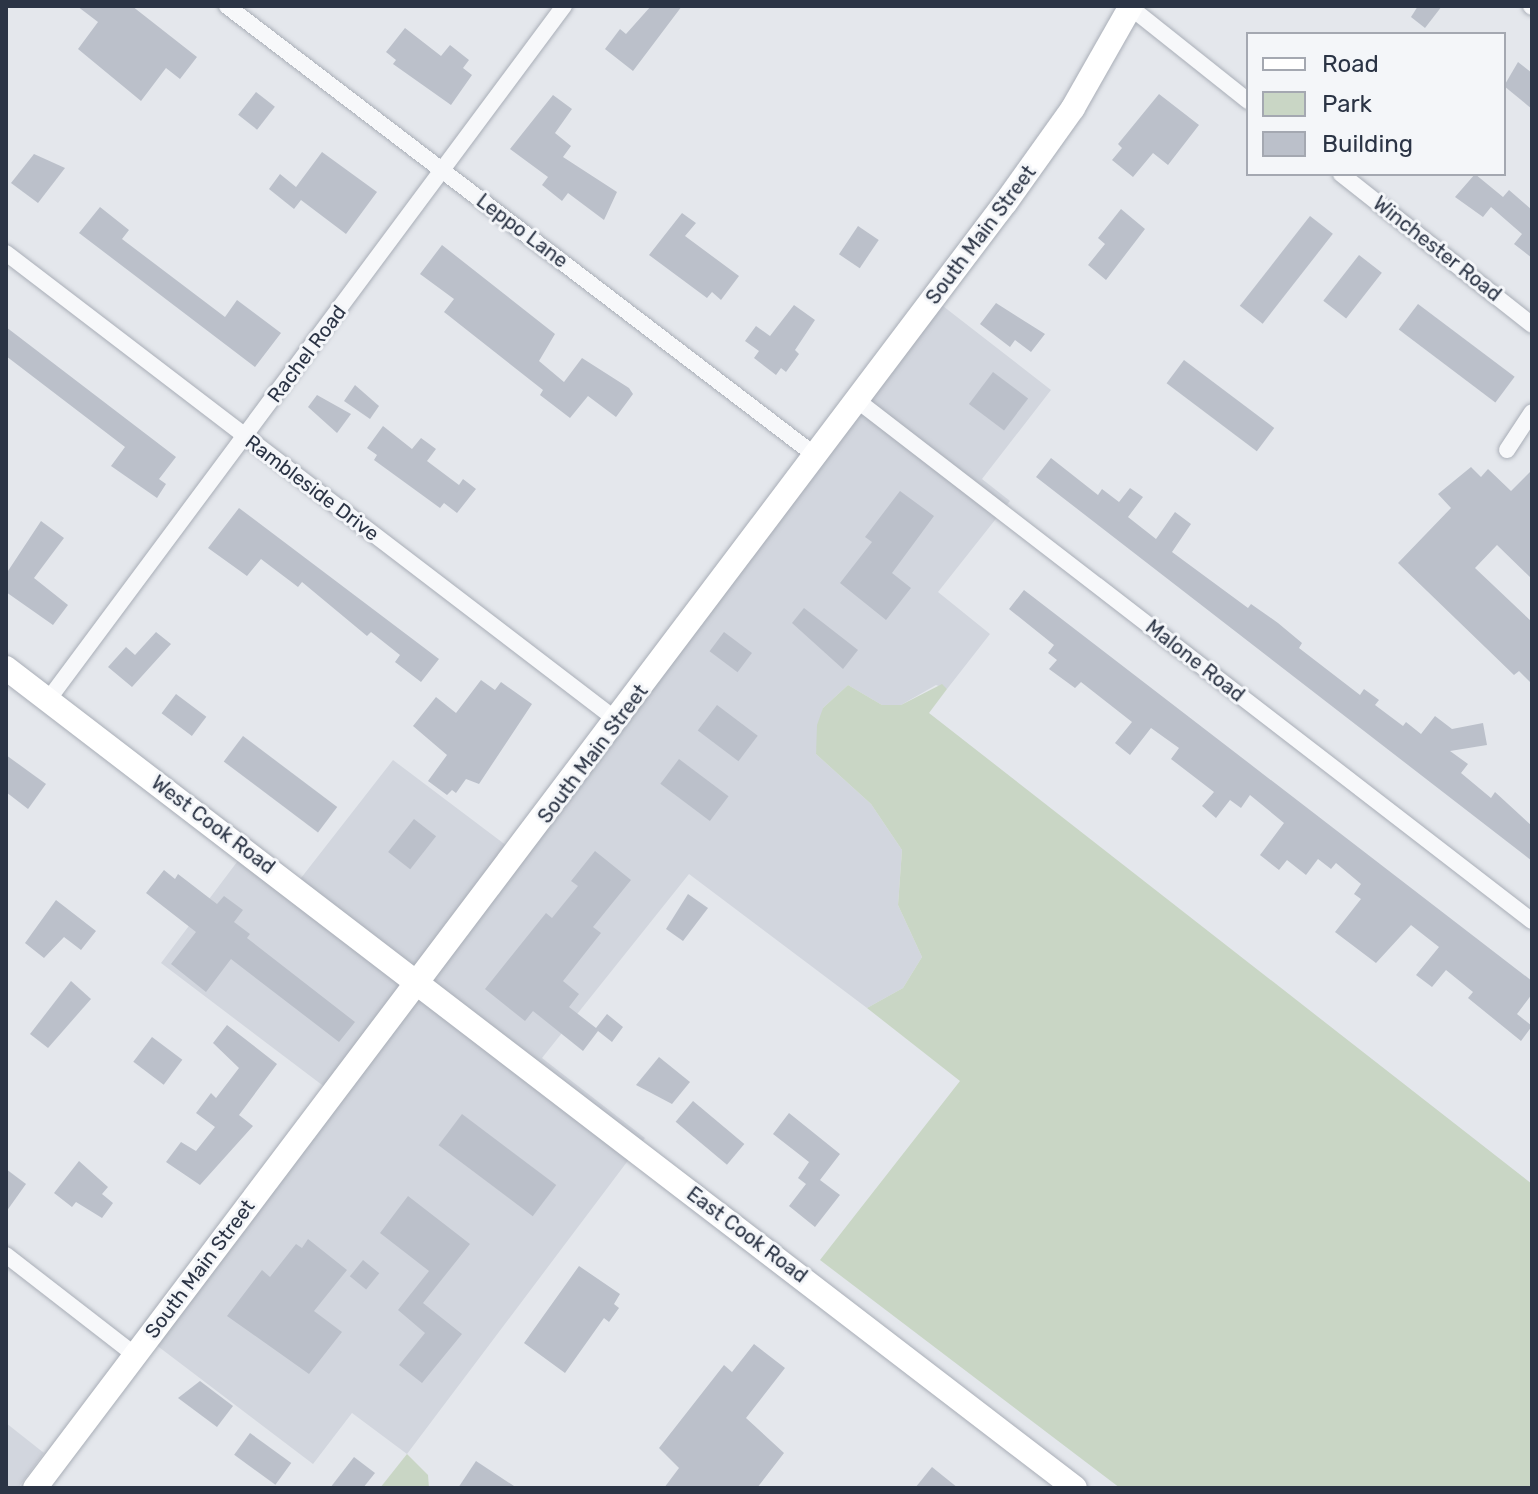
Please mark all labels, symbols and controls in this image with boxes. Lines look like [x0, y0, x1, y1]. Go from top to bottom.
legend [1246, 32, 1506, 176]
text: Road [1322, 50, 1379, 78]
text: Park [1322, 90, 1372, 118]
text: Building [1322, 130, 1413, 158]
street label: South Main Street [921, 161, 1041, 309]
street label: Leppo Lane [472, 189, 572, 273]
street label: Winchester Road [1368, 191, 1506, 307]
street label: Rachel Road [263, 301, 351, 407]
street label: Rambleside Drive [240, 430, 384, 546]
street label: Malone Road [1141, 615, 1249, 707]
street label: South Main Street [533, 680, 653, 828]
street label: West Cook Road [146, 771, 280, 879]
street label: East Cook Road [682, 1182, 812, 1288]
street label: South Main Street [140, 1195, 260, 1343]

